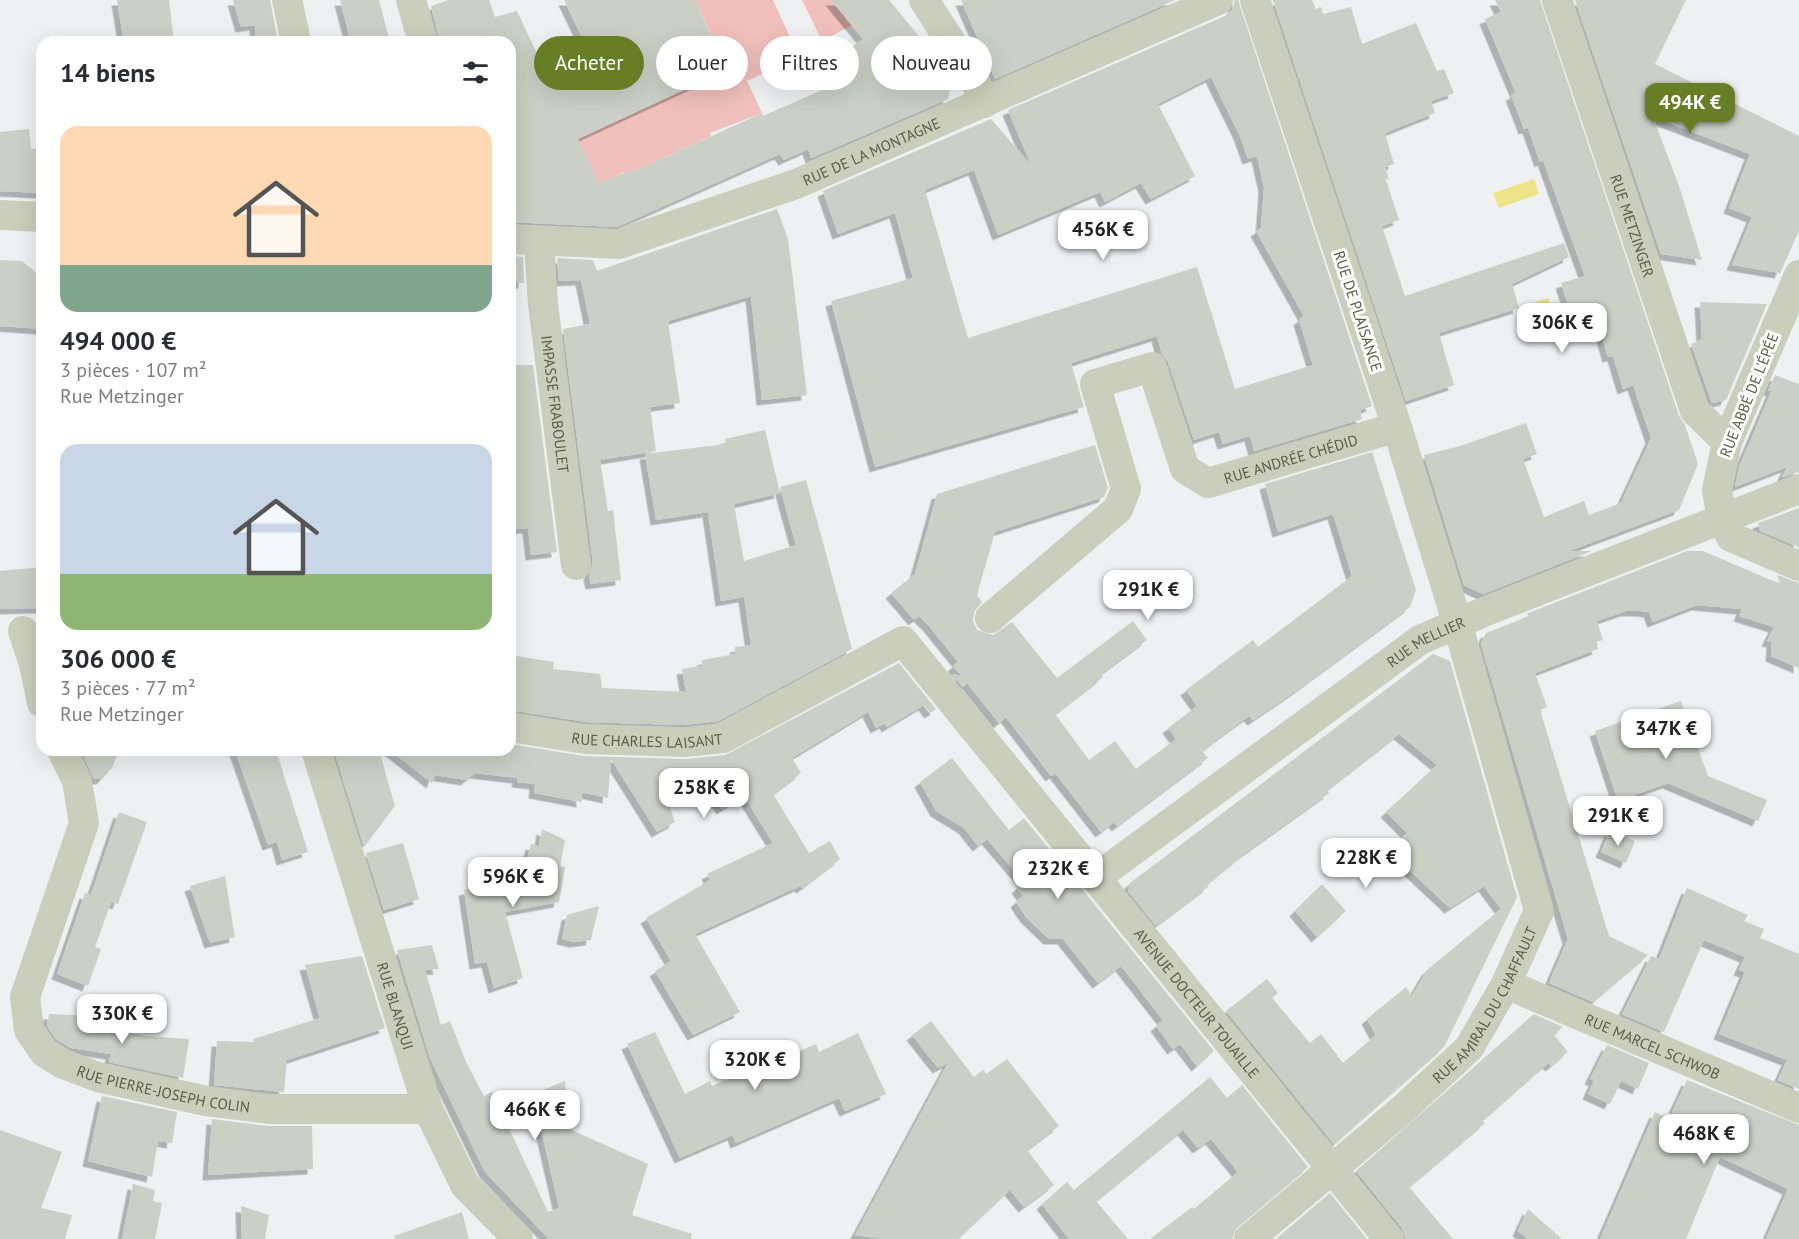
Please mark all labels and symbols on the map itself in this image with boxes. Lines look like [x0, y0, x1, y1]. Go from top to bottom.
pin: 494K € [1641, 83, 1739, 134]
street label: RUE DE LA MONTAGNE [800, 113, 943, 190]
street label: RUE METZINGER [1607, 172, 1659, 280]
pin: 456K € [1054, 210, 1152, 261]
street label: RUE DE PLAISANCE [1330, 248, 1386, 374]
pin: 306K € [1513, 303, 1611, 354]
street label: RUE ABBÉ DE L'ÉPÉE [1715, 330, 1783, 460]
street label: IMPASSE FRABOULET [538, 334, 574, 475]
street label: RUE ANDRÉE CHÉDID [1221, 430, 1360, 487]
pin: 291K € [1099, 570, 1197, 621]
street label: RUE MELLIER [1383, 612, 1468, 671]
pin: 347K € [1617, 709, 1715, 760]
street label: RUE CHARLES LAISANT [570, 727, 724, 752]
pin: 258K € [655, 768, 753, 819]
pin: 291K € [1569, 796, 1667, 847]
pin: 228K € [1317, 838, 1415, 889]
pin: 232K € [1009, 849, 1107, 900]
pin: 596K € [464, 857, 562, 908]
street label: RUE AMIRAL DU CHAFFAULT [1428, 923, 1541, 1087]
street label: AVENUE DOCTEUR TOUAILLE [1130, 924, 1264, 1082]
street label: RUE BLANQUI [373, 960, 418, 1052]
pin: 330K € [73, 994, 171, 1045]
street label: RUE MARCEL SCHWOB [1582, 1009, 1723, 1083]
pin: 320K € [706, 1040, 804, 1091]
street label: RUE PIERRE-JOSEPH COLIN [74, 1060, 251, 1116]
pin: 466K € [486, 1090, 584, 1141]
pin: 468K € [1655, 1114, 1753, 1165]

